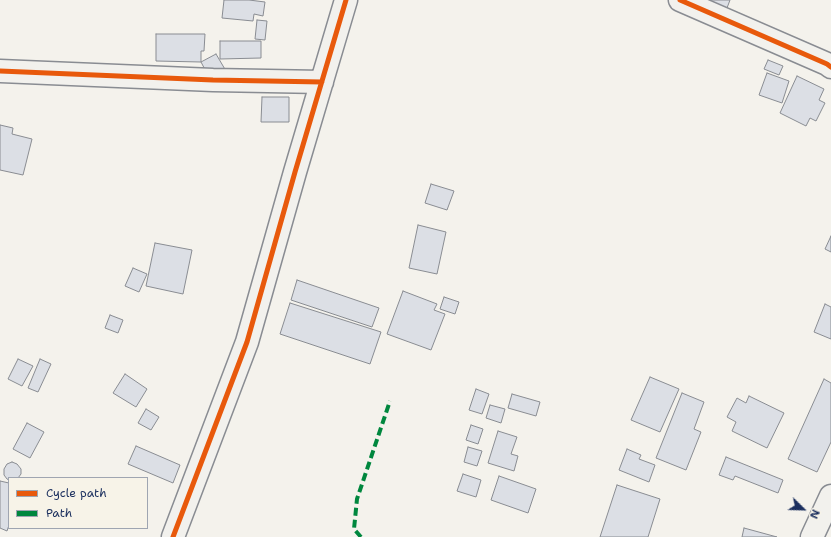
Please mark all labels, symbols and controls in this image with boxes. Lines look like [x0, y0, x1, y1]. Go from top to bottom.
legend [8, 477, 148, 529]
text: Cycle path [46, 485, 107, 501]
north arrow [783, 489, 823, 529]
text: Path [46, 505, 72, 521]
text: N [806, 507, 823, 521]

